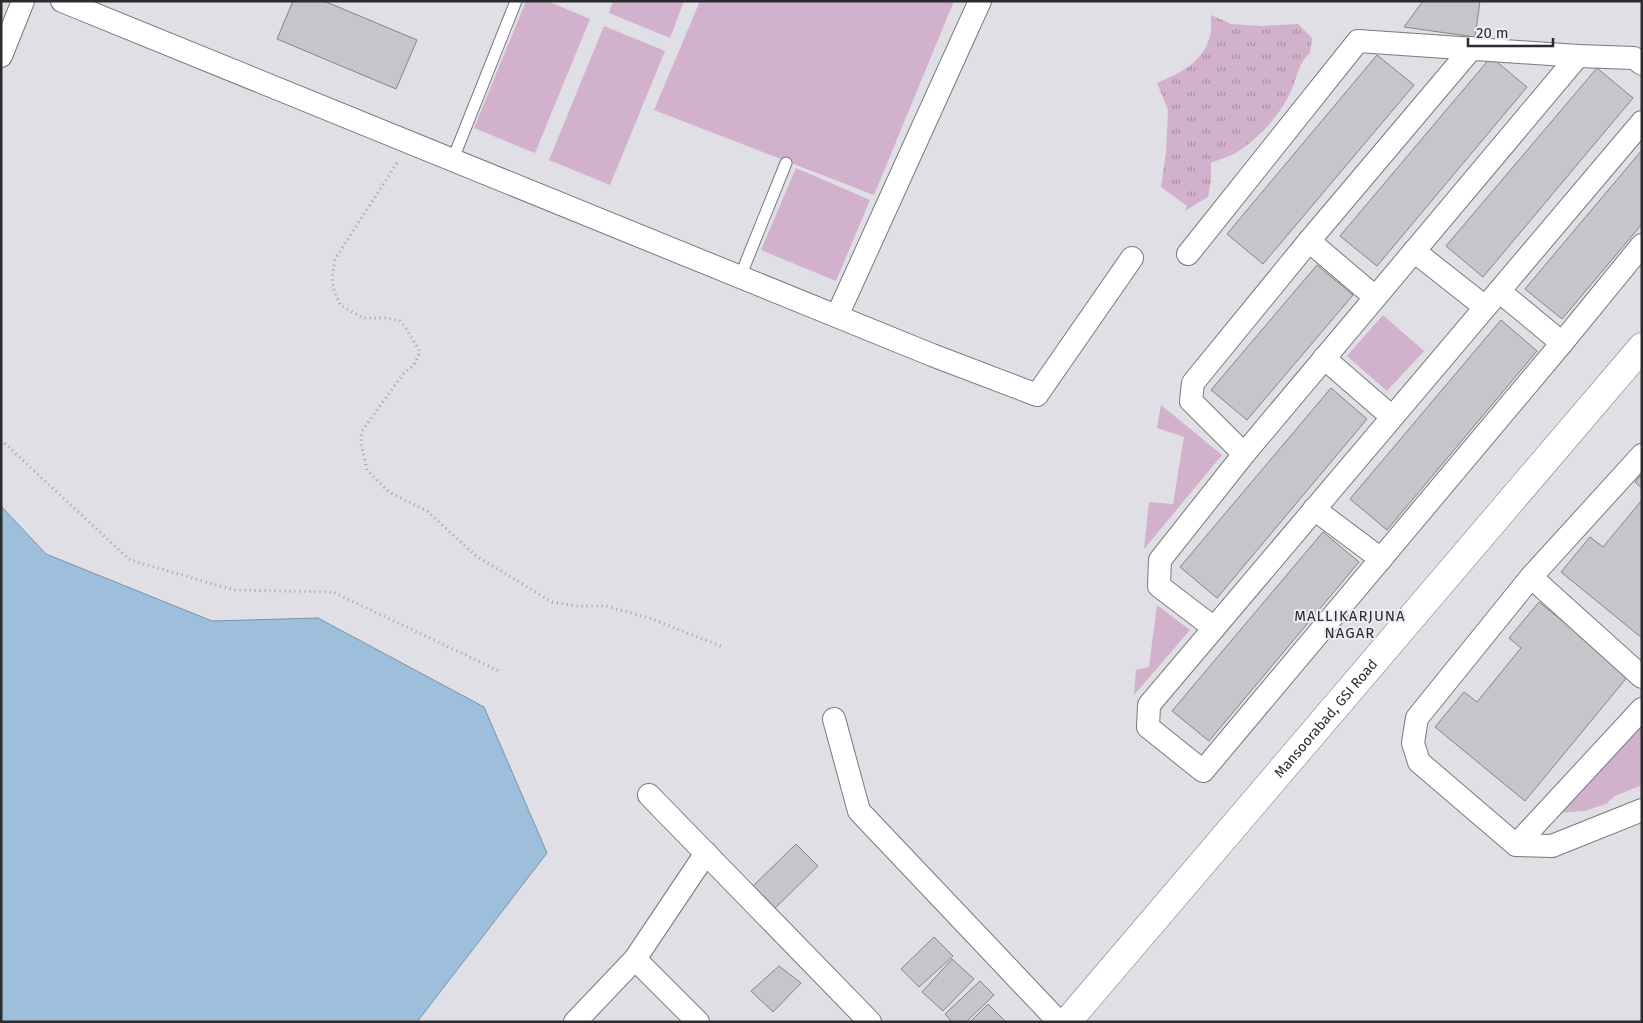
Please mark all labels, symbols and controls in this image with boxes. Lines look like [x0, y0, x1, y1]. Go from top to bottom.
scale bar [1468, 15, 1553, 47]
text: 20 m [1476, 24, 1509, 42]
district label: MALLIKARJUNA NAGAR [1294, 607, 1406, 642]
street label: Mansoorabad, GSI Road [1271, 656, 1381, 781]

